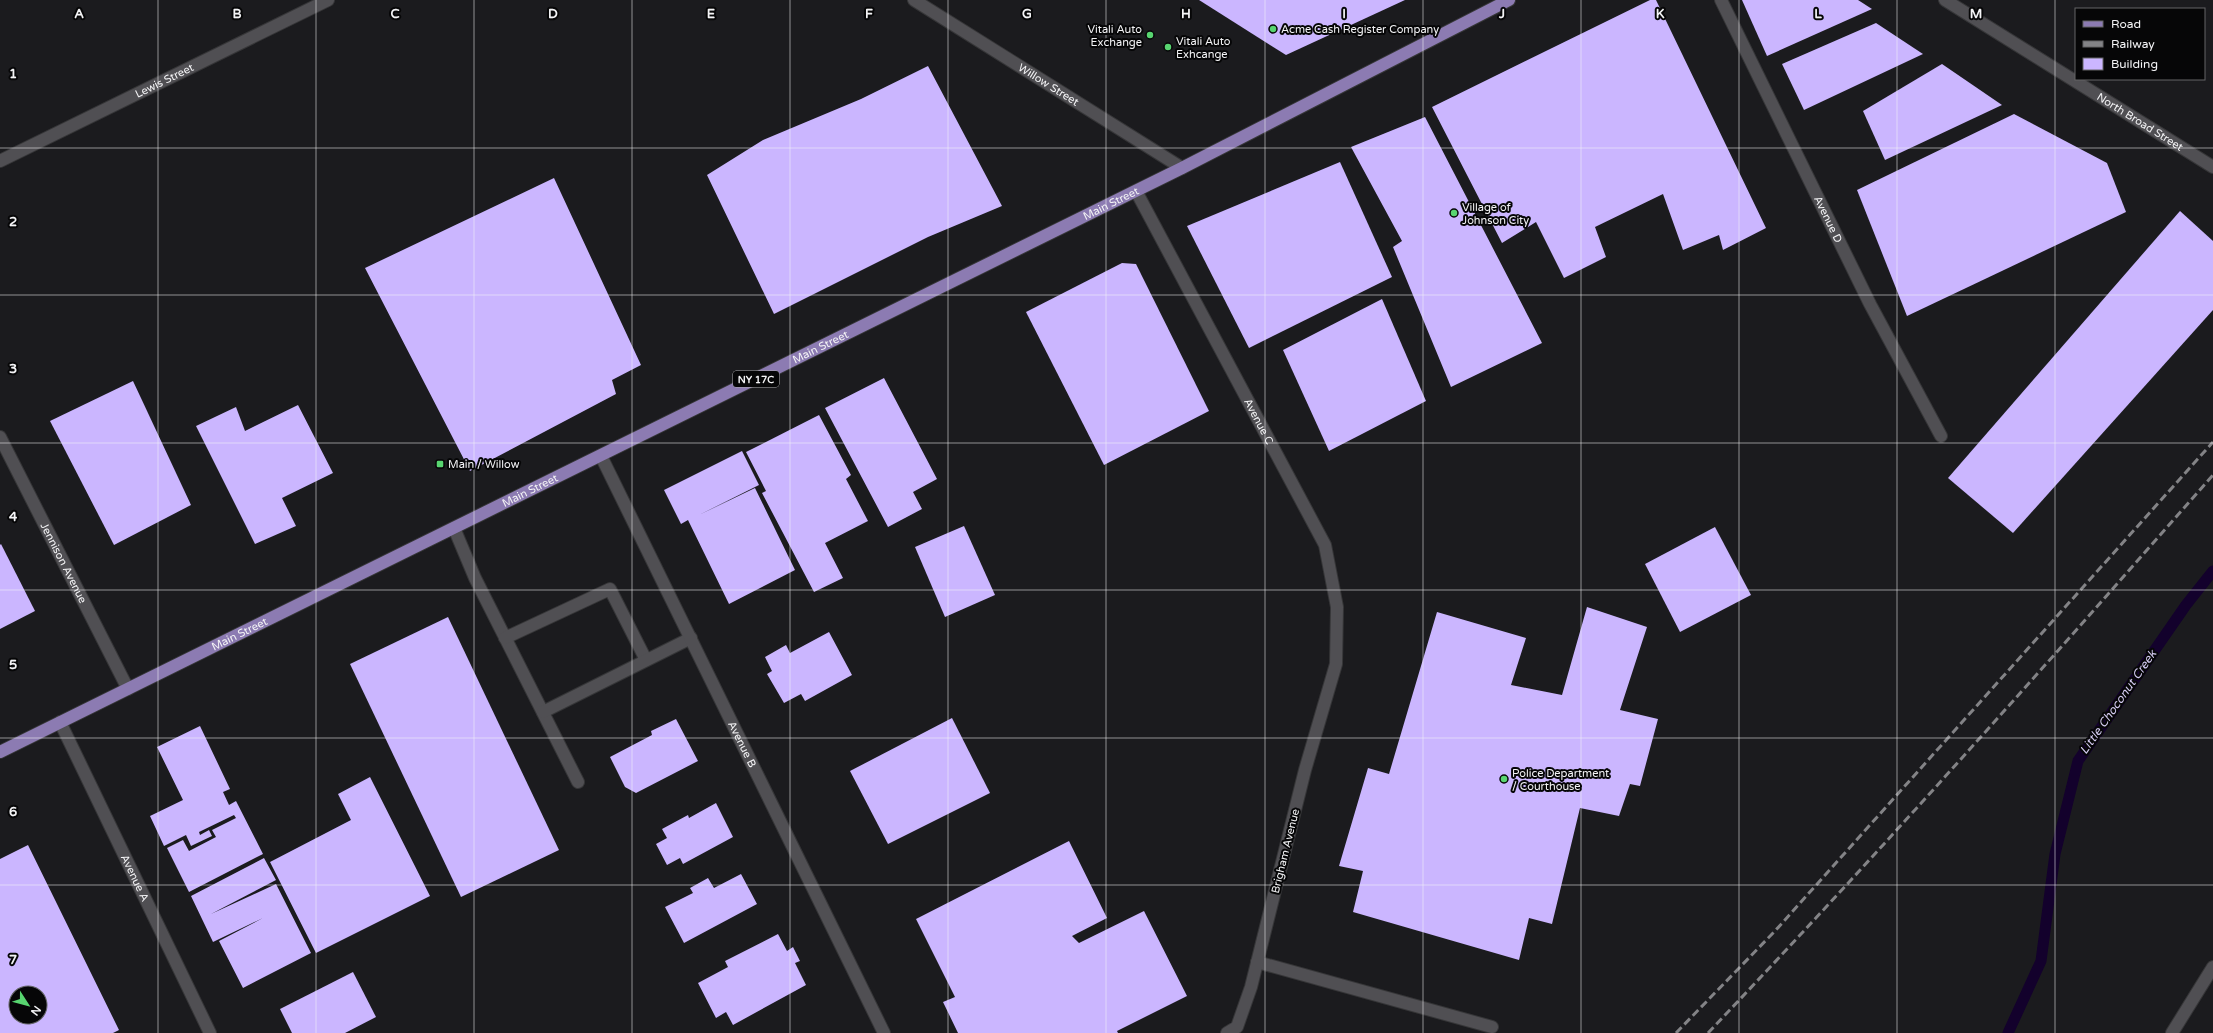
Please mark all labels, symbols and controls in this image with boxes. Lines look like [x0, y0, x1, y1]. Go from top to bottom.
text: A [74, 6, 84, 22]
text: B [232, 6, 242, 22]
text: C [390, 6, 400, 22]
text: D [548, 6, 558, 22]
text: E [707, 6, 715, 22]
text: F [865, 6, 873, 22]
text: G [1022, 6, 1032, 22]
text: H [1181, 6, 1191, 22]
text: I [1342, 6, 1346, 22]
text: J [1498, 6, 1505, 22]
text: K [1656, 6, 1665, 22]
text: L [1814, 6, 1822, 22]
text: M [1970, 6, 1982, 22]
legend [2075, 8, 2205, 80]
text: Road [2111, 17, 2141, 31]
place label: Vitali Auto Exchange [1087, 23, 1142, 49]
place label: Acme Cash Register Company [1281, 23, 1439, 36]
marker: Acme Cash Register Company [1268, 24, 1278, 34]
marker: Vitali Auto Exchange [1145, 30, 1155, 40]
place label: Vitali Auto Exhcange [1176, 35, 1231, 61]
text: Railway [2111, 37, 2155, 51]
marker: Vitali Auto Exhcange [1163, 42, 1173, 52]
text: Building [2111, 57, 2158, 71]
street label: Lewis Street [133, 61, 196, 101]
street label: Willow Street [1016, 61, 1081, 109]
text: 1 [9, 66, 17, 82]
street label: North Broad Street [2094, 90, 2185, 154]
street label: Main Street [1081, 184, 1141, 223]
street label: Avenue D [1811, 194, 1845, 245]
place label: Village of Johnson City [1462, 201, 1529, 227]
marker: Village of Johnson City [1449, 208, 1459, 218]
text: 2 [9, 214, 17, 230]
street label: Main Street [790, 328, 851, 366]
text: 3 [9, 361, 17, 377]
road number: NY 17C [733, 371, 779, 387]
street label: Avenue C [1241, 396, 1276, 447]
place label: Main / Willow [448, 458, 520, 471]
marker: Main / Willow [435, 459, 445, 469]
street label: Main Street [500, 471, 560, 510]
text: 4 [9, 509, 18, 525]
street label: Jennison Avenue [38, 521, 89, 605]
street label: Main Street [210, 615, 270, 653]
water label: Little Choconut Creek [2077, 646, 2160, 757]
text: 5 [9, 657, 17, 673]
street label: Avenue B [725, 719, 759, 770]
place label: Police Department / Courthouse [1512, 767, 1609, 793]
marker: Police Department / Courthouse [1499, 774, 1509, 784]
text: 6 [9, 804, 17, 820]
street label: Brigham Avenue [1269, 808, 1302, 895]
street label: Avenue A [118, 852, 152, 904]
text: 7 [9, 952, 17, 968]
north arrow [8, 985, 48, 1025]
text: N [28, 1003, 44, 1018]

